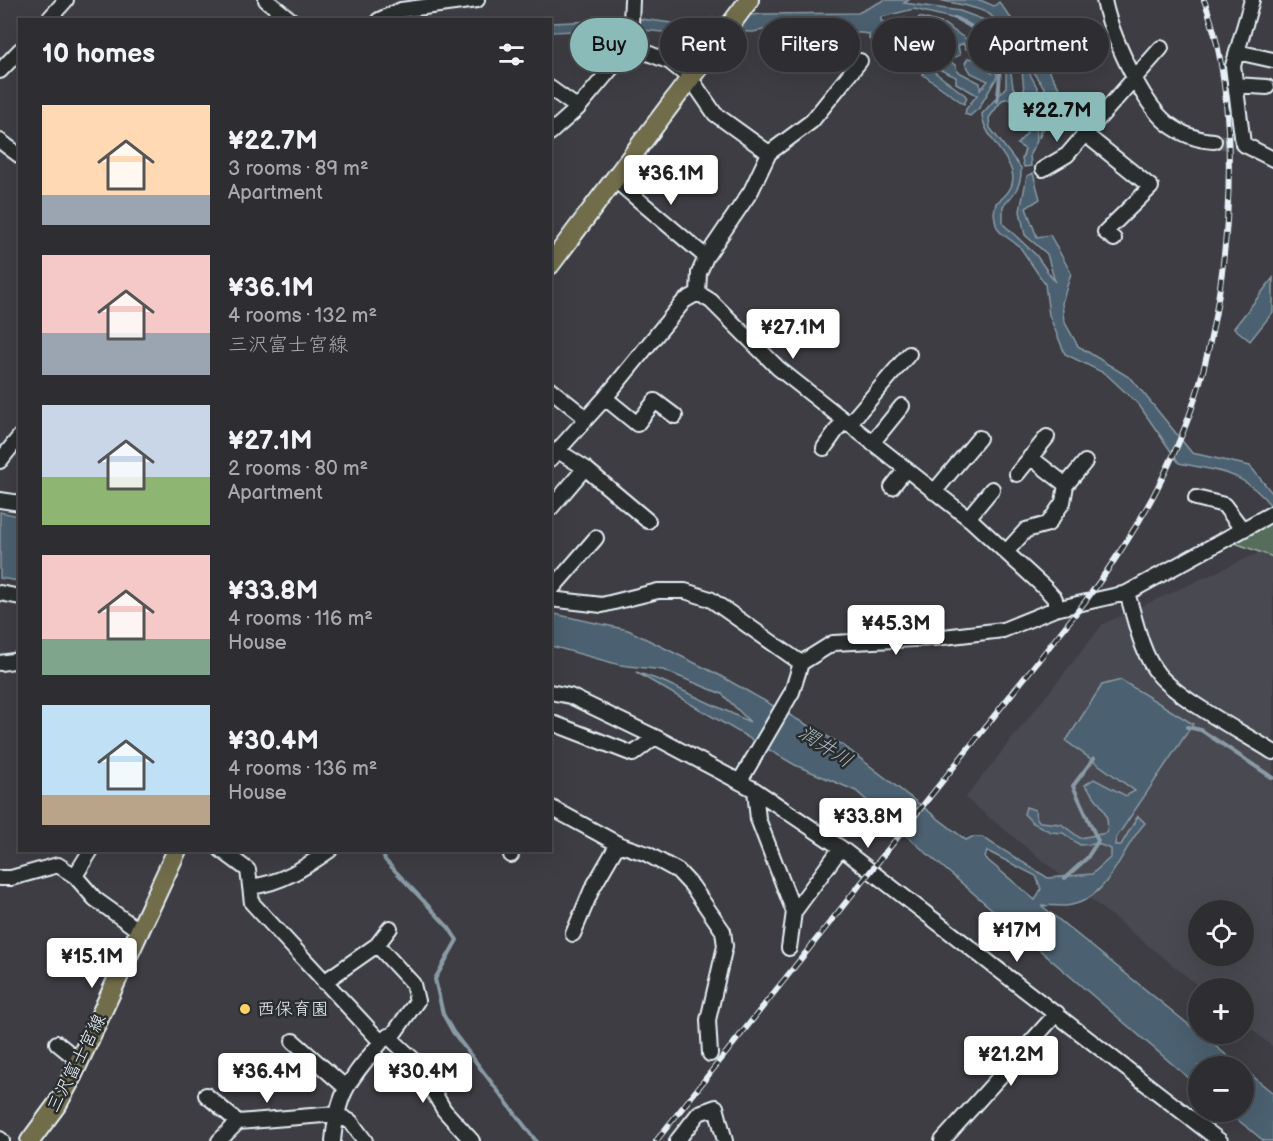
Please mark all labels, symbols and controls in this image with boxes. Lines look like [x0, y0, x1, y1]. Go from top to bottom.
chip: Buy [570, 18, 648, 72]
chip: Rent [660, 18, 747, 72]
chip: Filters [759, 18, 860, 72]
chip: New [872, 18, 956, 72]
chip: Apartment [968, 18, 1109, 72]
icon: filters [495, 38, 528, 71]
text: 10 homes [42, 39, 155, 70]
pin: ¥22.7M [1008, 92, 1106, 143]
text: ¥22.7M [1023, 99, 1091, 123]
text: ¥22.7M [228, 126, 318, 157]
icon: home [90, 129, 162, 201]
pin: ¥36.1M [622, 155, 720, 206]
text: 3 rooms · 89 m² [228, 157, 369, 181]
text: ¥36.1M [638, 162, 704, 186]
text: Apartment [228, 181, 323, 205]
text: ¥36.1M [228, 273, 314, 304]
icon: home [90, 279, 162, 351]
text: 4 rooms · 132 m² [228, 304, 377, 328]
pin: ¥27.1M [744, 309, 842, 360]
text: ¥27.1M [761, 316, 825, 340]
text: 三沢富士宮線 [228, 333, 348, 357]
text: ¥27.1M [228, 426, 312, 457]
icon: home [90, 429, 162, 501]
text: 2 rooms · 80 m² [228, 457, 368, 481]
text: Apartment [228, 481, 323, 505]
text: ¥33.8M [228, 576, 318, 607]
icon: home [90, 579, 162, 651]
pin: ¥45.3M [847, 605, 945, 656]
text: 4 rooms · 116 m² [228, 607, 373, 631]
text: ¥45.3M [862, 612, 930, 636]
text: House [228, 631, 287, 655]
water label: 潤井川 [794, 720, 857, 773]
text: ¥30.4M [228, 726, 319, 757]
icon: home [90, 729, 162, 801]
text: 4 rooms · 136 m² [228, 757, 377, 781]
text: House [228, 781, 287, 805]
pin: ¥33.8M [819, 798, 917, 849]
text: ¥33.8M [833, 805, 903, 829]
map controls [1188, 900, 1254, 1122]
button: locate [1188, 900, 1254, 966]
pin: ¥17M [981, 912, 1053, 963]
text: ¥17M [993, 919, 1042, 943]
pin: ¥15.1M [43, 938, 141, 989]
text: ¥15.1M [61, 945, 123, 969]
button: + [1188, 978, 1254, 1044]
place label: 西保育園 [257, 999, 329, 1020]
marker: 西保育園 [238, 1002, 252, 1016]
street label: 三沢富士宮線 [43, 1010, 110, 1116]
pin: ¥21.2M [962, 1036, 1060, 1087]
text: ¥21.2M [978, 1043, 1044, 1067]
pin: ¥36.4M [218, 1053, 316, 1104]
pin: ¥30.4M [374, 1053, 472, 1104]
button: − [1188, 1056, 1254, 1122]
text: ¥36.4M [232, 1060, 302, 1084]
text: ¥30.4M [388, 1060, 458, 1084]

